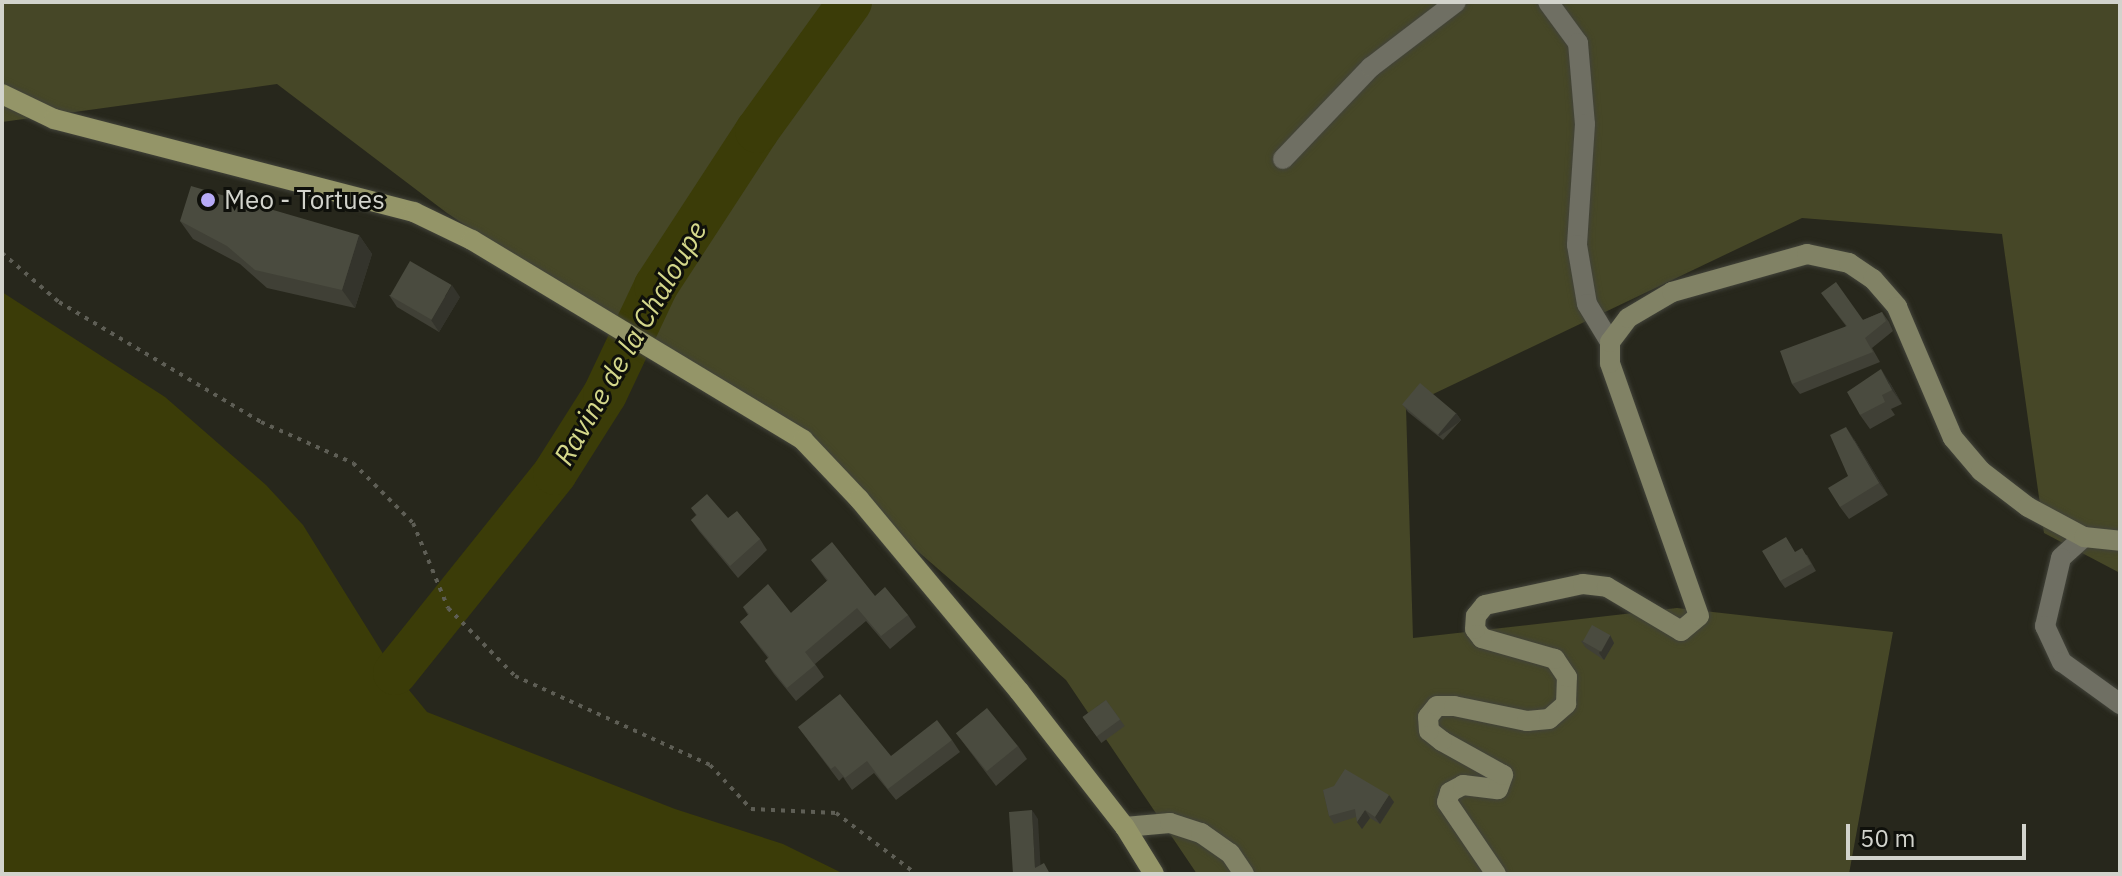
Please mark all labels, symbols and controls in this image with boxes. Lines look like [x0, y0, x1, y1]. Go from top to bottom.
place label: Meo - Tortues [224, 184, 385, 216]
marker: Meo - Tortues [199, 191, 217, 209]
water label: Ravine de la Chaloupe [547, 215, 713, 471]
scale bar [1850, 808, 2030, 858]
text: 50 m [1860, 822, 1915, 854]

